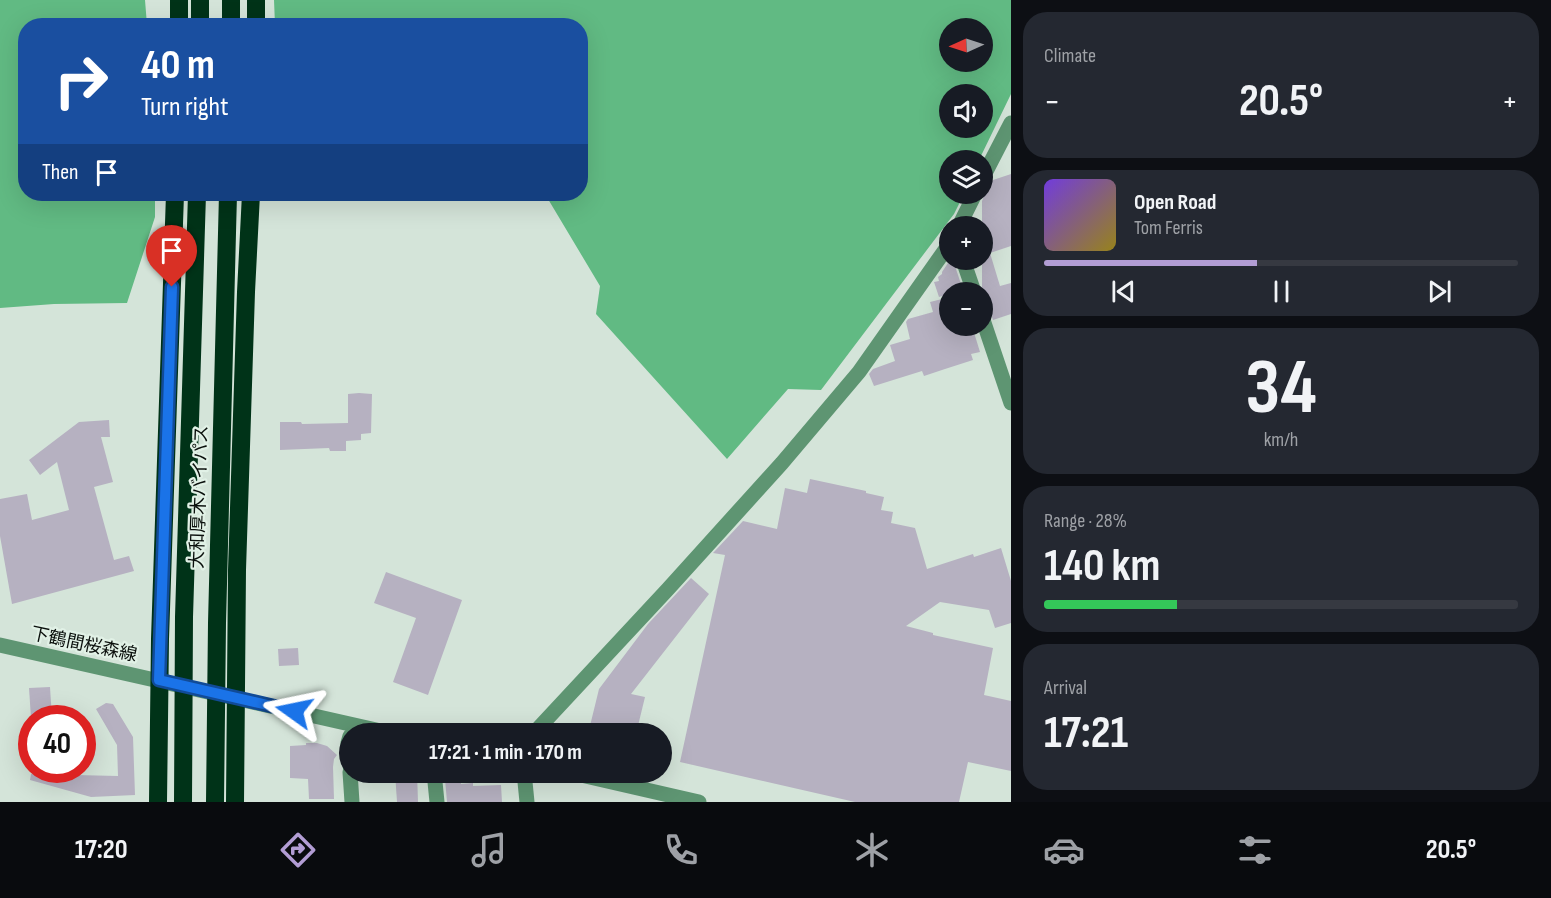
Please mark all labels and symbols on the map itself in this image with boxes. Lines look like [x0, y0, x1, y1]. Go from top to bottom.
north arrow [939, 18, 993, 72]
pin [146, 225, 197, 287]
street label: 大和厚木バイパス [186, 425, 212, 569]
street label: 下鶴間桜森線 [29, 623, 139, 666]
position arrow [262, 679, 326, 743]
speed limit sign: 40 [18, 705, 96, 783]

